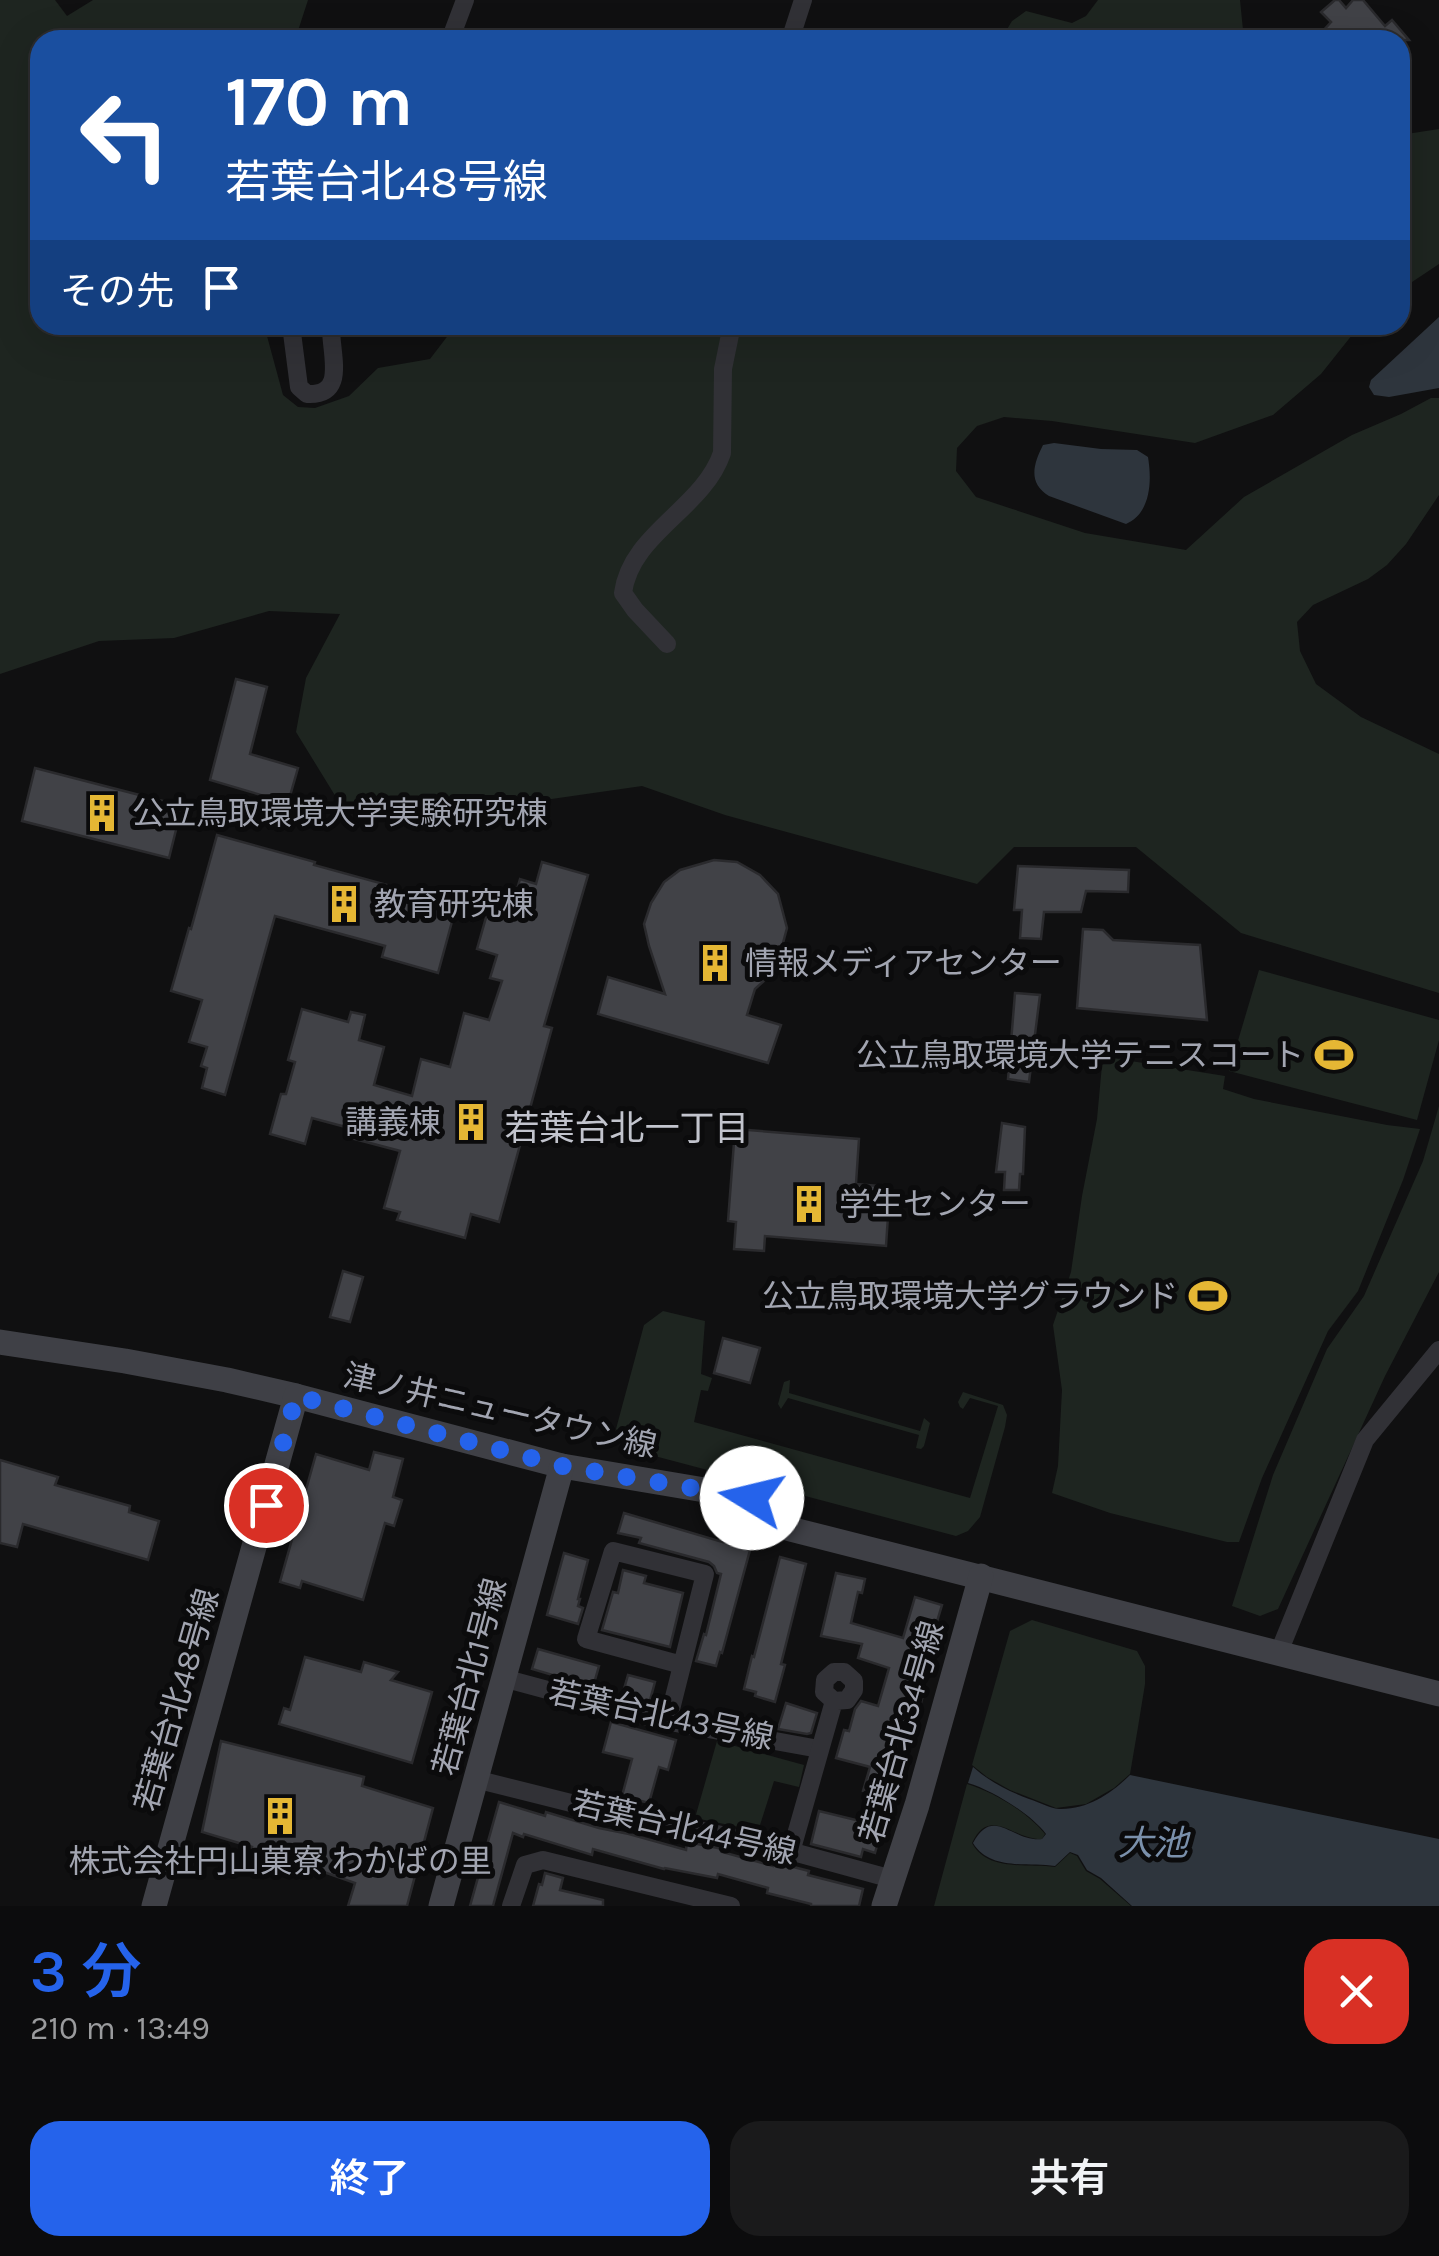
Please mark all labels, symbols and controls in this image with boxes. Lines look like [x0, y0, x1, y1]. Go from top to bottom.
text: 170 m [225, 61, 413, 143]
icon: left [60, 70, 190, 200]
text: 若葉台北48号線 [225, 156, 548, 208]
icon: arrive [194, 260, 249, 315]
text: その先 [60, 269, 174, 314]
building icon: 公立鳥取環境大学実験研究棟 [81, 792, 123, 834]
place label: 公立鳥取環境大学実験研究棟 [132, 795, 548, 832]
building icon: 教育研究棟 [323, 883, 365, 925]
place label: 教育研究棟 [374, 886, 534, 923]
building icon: 情報メディアセンター [694, 942, 736, 984]
place label: 情報メディアセンター [745, 945, 1062, 982]
sports icon: 公立鳥取環境大学テニスコート [1313, 1034, 1355, 1076]
place label: 公立鳥取環境大学テニスコート [856, 1037, 1304, 1074]
building icon: 講義棟 [450, 1101, 492, 1143]
place label: 講義棟 [345, 1104, 441, 1141]
district label: 若葉台北一丁目 [504, 1108, 750, 1149]
building icon: 学生センター [788, 1183, 830, 1225]
place label: 学生センター [839, 1186, 1031, 1223]
sports icon: 公立鳥取環境大学グラウンド [1187, 1275, 1229, 1317]
place label: 公立鳥取環境大学グラウンド [762, 1278, 1178, 1315]
street label: 津ノ井ニュータウン線 [340, 1357, 660, 1465]
position arrow [700, 1446, 804, 1550]
pin [224, 1463, 309, 1548]
icon: arrive [239, 1478, 294, 1533]
street label: 若葉台北1号線 [426, 1574, 514, 1780]
street label: 若葉台北48号線 [128, 1585, 226, 1815]
street label: 若葉台北34号線 [853, 1617, 951, 1847]
street label: 若葉台北43号線 [545, 1673, 777, 1757]
street label: 若葉台北44号線 [569, 1784, 799, 1872]
building icon: 株式会社円山菓寮 わかばの里 [259, 1795, 301, 1837]
water label: 大池 [1118, 1823, 1191, 1864]
place label: 株式会社円山菓寮 わかばの里 [68, 1843, 492, 1880]
text: 3 分 [30, 1937, 142, 2007]
button: close [1304, 1939, 1409, 2044]
text: 210 m · 13:49 [30, 2010, 210, 2047]
button: 終了 [30, 2121, 710, 2236]
button: 共有 [730, 2121, 1409, 2236]

